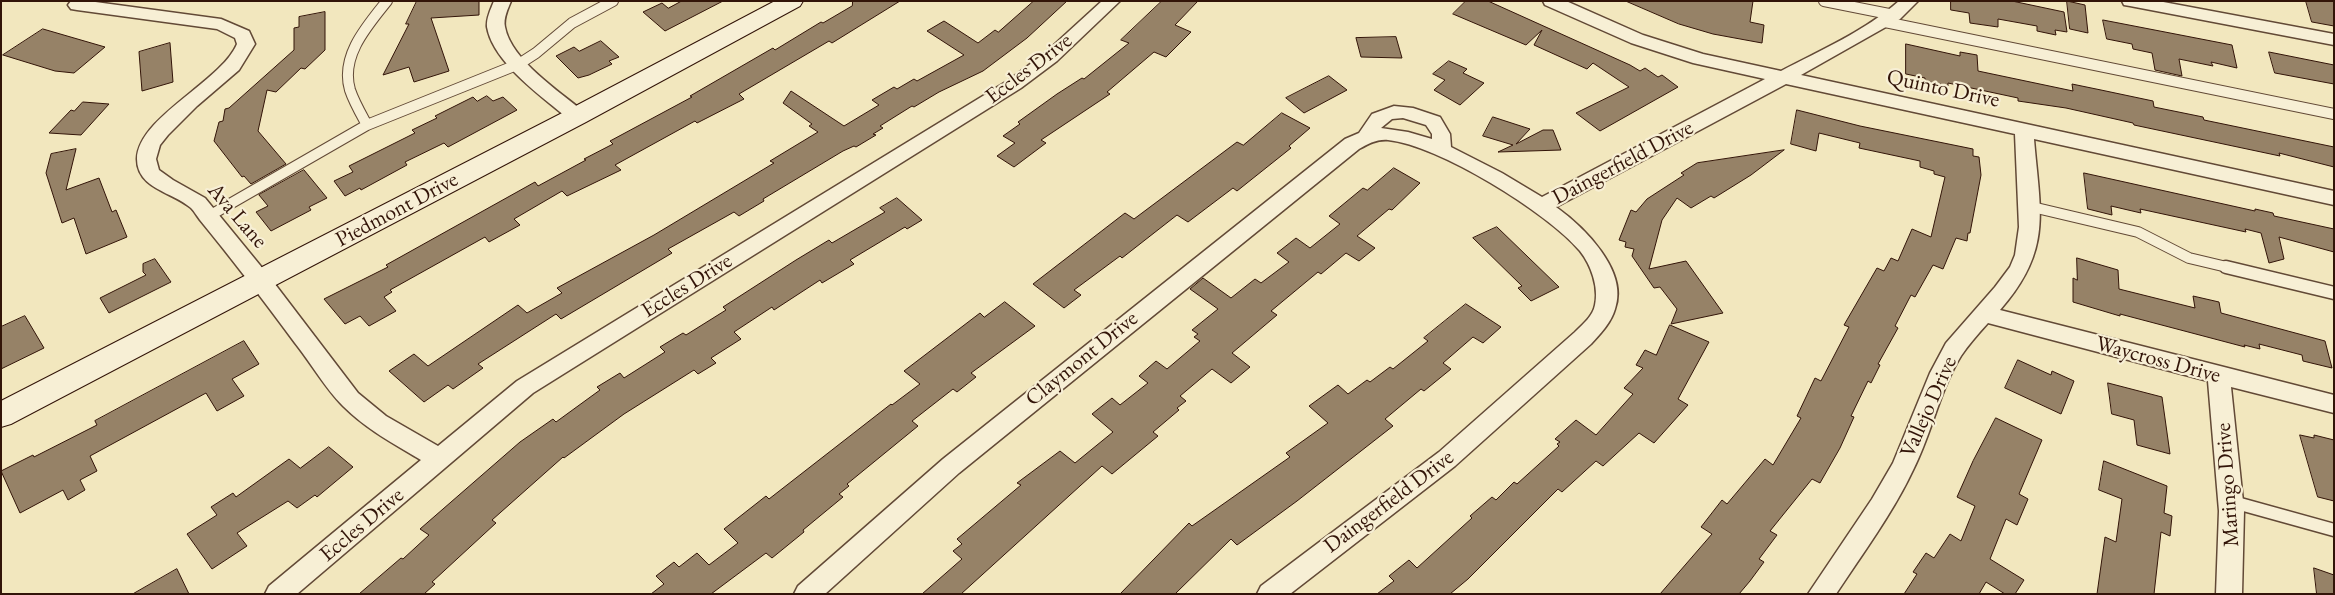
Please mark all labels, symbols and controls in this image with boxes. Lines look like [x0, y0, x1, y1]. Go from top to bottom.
street label: Eccles Drive [980, 28, 1078, 110]
street label: Quinto Drive [1884, 64, 2002, 114]
street label: Daingerfield Drive [1548, 115, 1698, 211]
street label: Piedmont Drive [331, 167, 463, 253]
street label: Ava Lane [201, 178, 273, 254]
street label: Eccles Drive [637, 248, 737, 324]
street label: Claymont Drive [1020, 306, 1144, 412]
street label: Waycross Drive [2093, 331, 2223, 389]
street label: Vallejo Drive [1895, 352, 1963, 462]
street label: Maringo Drive [2210, 422, 2246, 548]
street label: Daingerfield Drive [1319, 445, 1459, 559]
street label: Eccles Drive [315, 482, 409, 568]

